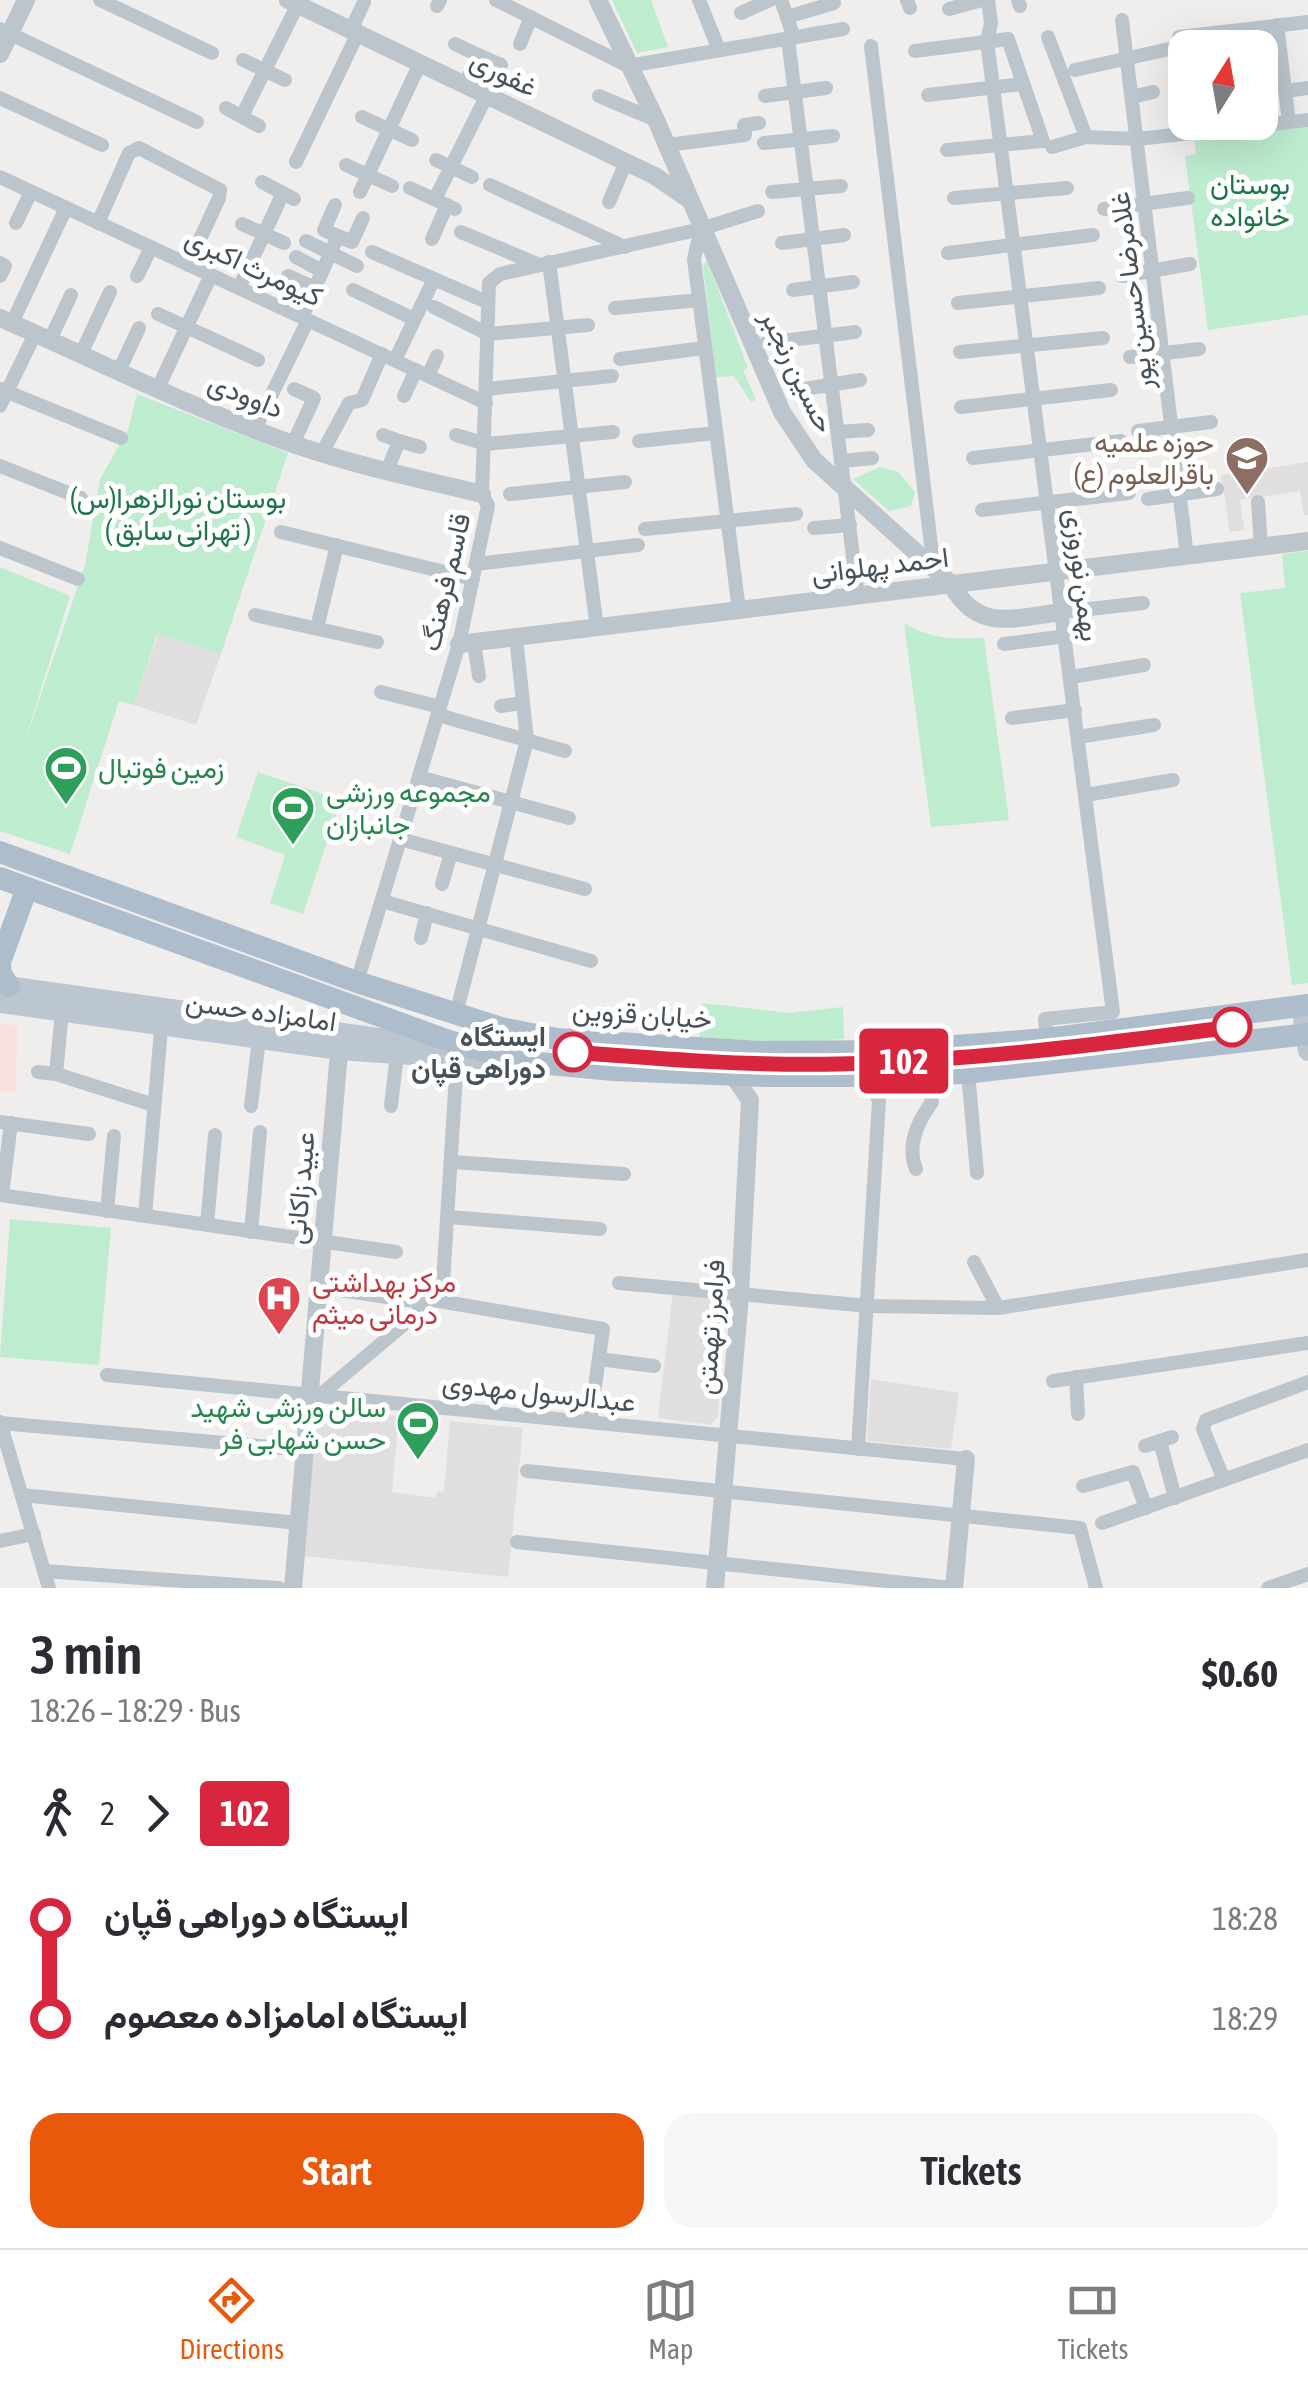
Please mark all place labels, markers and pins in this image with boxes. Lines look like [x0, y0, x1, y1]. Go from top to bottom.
place label: حوزه علمیه باقرالعلوم (ع) [1074, 426, 1214, 493]
school or university icon: حوزه علمیه باقرالعلوم (ع) [1224, 435, 1270, 496]
sports icon: زمین فوتبال [43, 745, 89, 806]
place label: زمین فوتبال [98, 752, 224, 786]
place label: مجموعه ورزشی جانبازان [326, 776, 491, 842]
sports icon: مجموعه ورزشی جانبازان [270, 785, 316, 846]
unlabelled marker [1213, 1008, 1251, 1046]
place label: ایستگاه دوراهی قپان [411, 1020, 546, 1088]
marker: ایستگاه دوراهی قپان [554, 1033, 592, 1071]
place label: مرکز بهداشتی درمانی میثم [312, 1266, 456, 1333]
hospital icon: مرکز بهداشتی درمانی میثم [256, 1275, 302, 1336]
place label: سالن ورزشی شهید حسن شهابی فر [190, 1391, 386, 1457]
sports icon: سالن ورزشی شهید حسن شهابی فر [395, 1400, 441, 1461]

